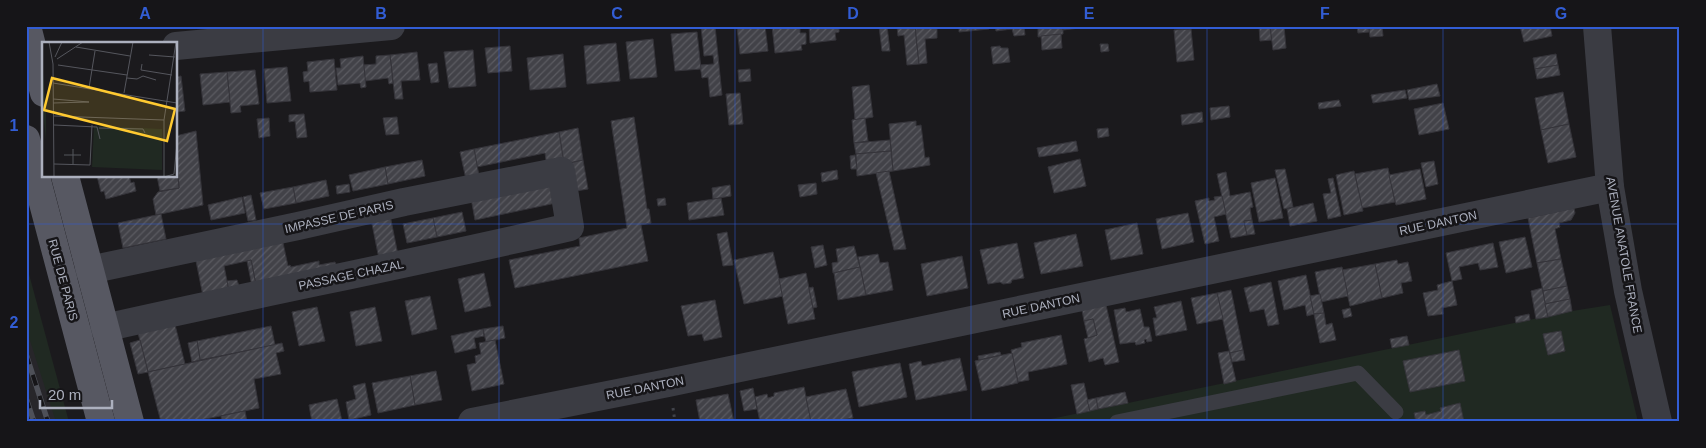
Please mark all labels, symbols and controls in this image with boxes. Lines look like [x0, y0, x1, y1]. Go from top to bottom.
text: A [139, 5, 151, 22]
text: B [375, 5, 387, 22]
text: C [611, 5, 623, 22]
text: D [847, 5, 859, 22]
text: E [1084, 5, 1095, 22]
text: F [1320, 5, 1330, 22]
text: G [1555, 5, 1567, 22]
inset map [42, 42, 178, 178]
text: 1 [10, 117, 19, 134]
street label: AVENUE ANATOLE FRANCE [1603, 176, 1645, 334]
street label: IMPASSE DE PARIS [283, 198, 395, 236]
street label: RUE DANTON [1398, 208, 1478, 238]
street label: RUE DE PARIS [45, 238, 81, 322]
street label: PASSAGE CHAZAL [297, 257, 405, 293]
street label: RUE DANTON [1001, 291, 1081, 321]
text: 2 [10, 314, 19, 331]
street label: RUE DANTON [605, 374, 685, 402]
scale bar [40, 378, 112, 410]
text: 20 m [48, 386, 81, 403]

